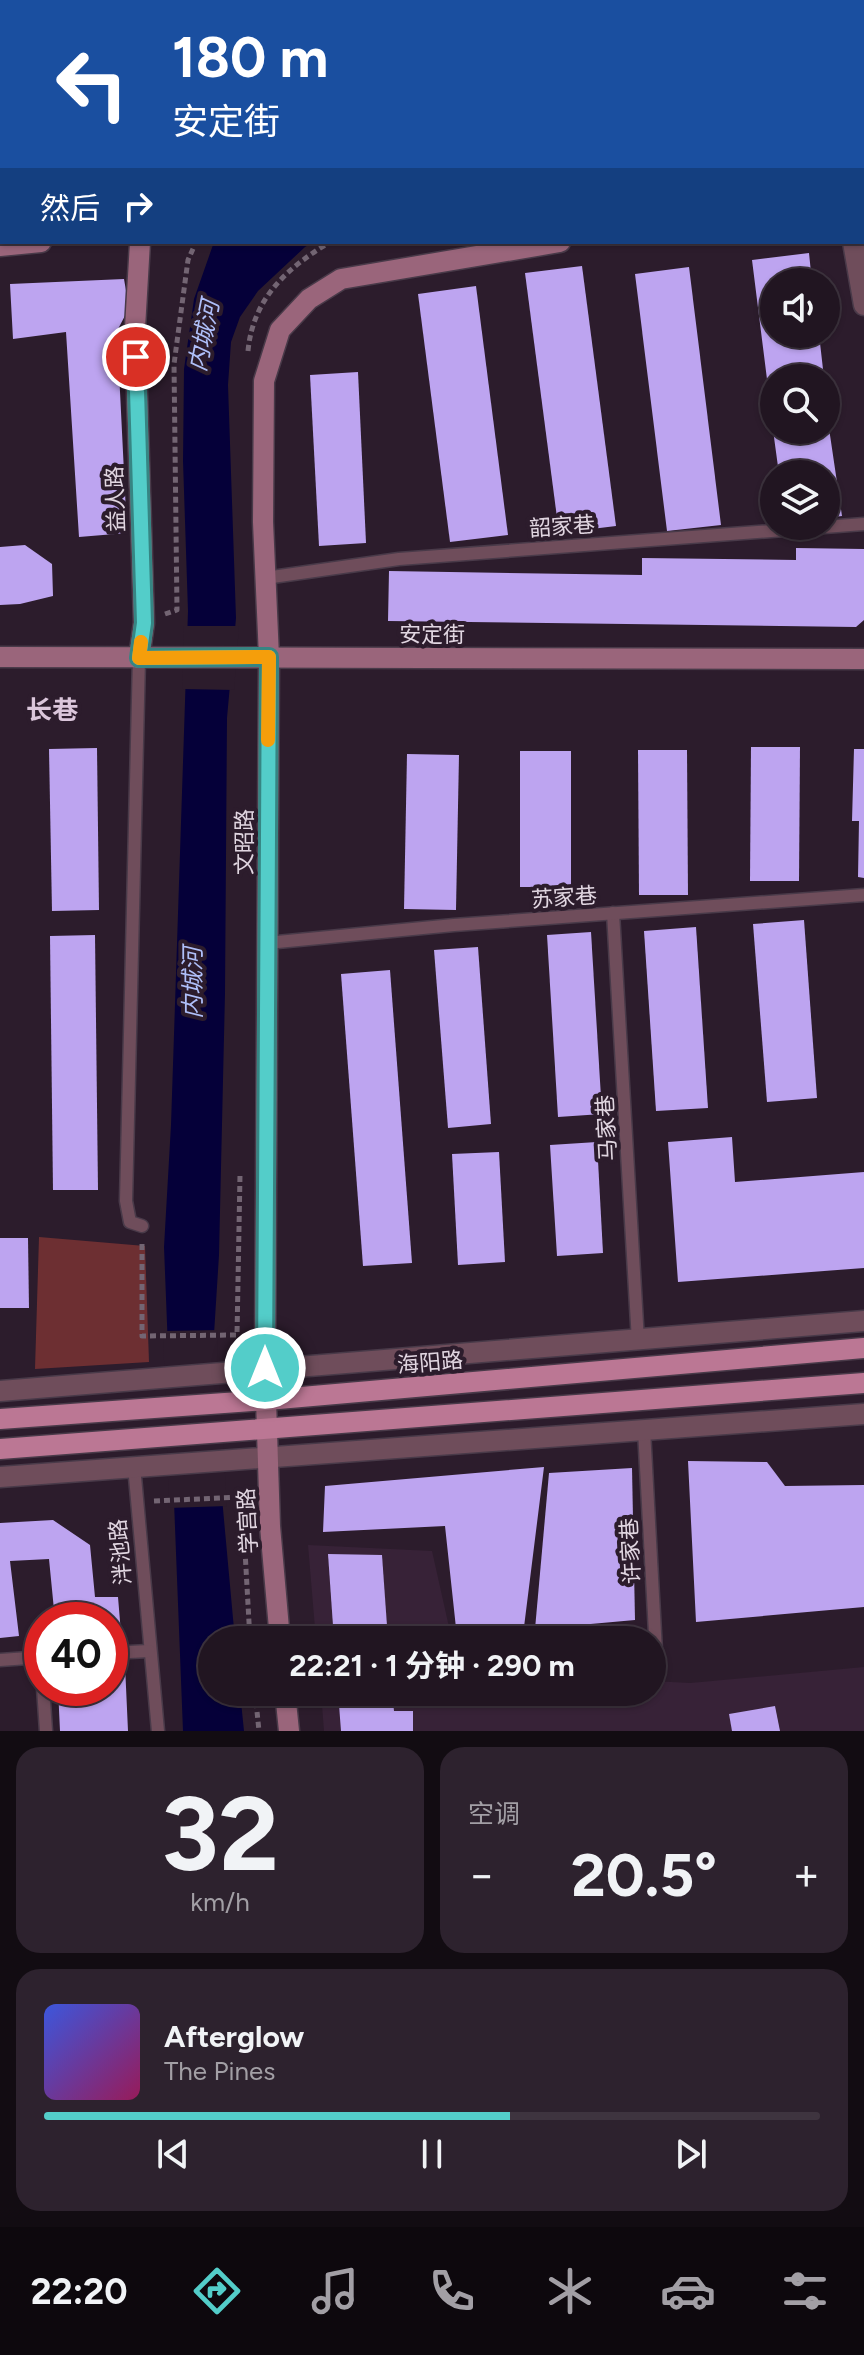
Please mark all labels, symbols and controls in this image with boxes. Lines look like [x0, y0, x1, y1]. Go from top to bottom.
text: 180 m [172, 24, 328, 91]
icon: left [40, 32, 144, 136]
text: 安定街 [172, 100, 280, 143]
icon: right [116, 184, 160, 228]
text: 然后 [40, 190, 100, 227]
map controls [760, 268, 840, 540]
button: sound [760, 268, 840, 348]
water label: 内城河 [182, 294, 225, 374]
pin [102, 323, 170, 391]
icon: arrive [114, 335, 158, 379]
button: search [760, 364, 840, 444]
button: layers [760, 460, 840, 540]
street label: 益人路 [101, 466, 130, 532]
street label: 韶家巷 [528, 511, 596, 542]
street label: 安定街 [399, 621, 465, 648]
district label: 长巷 [26, 694, 78, 726]
street label: 文昭路 [231, 809, 258, 875]
street label: 苏家巷 [530, 882, 598, 913]
water label: 内城河 [178, 943, 207, 1019]
street label: 马家巷 [591, 1094, 622, 1162]
position arrow [223, 1326, 307, 1410]
street label: 海阳路 [396, 1346, 464, 1379]
street label: 学宫路 [232, 1487, 263, 1555]
street label: 许家巷 [615, 1517, 646, 1585]
street label: 泮池路 [104, 1518, 137, 1586]
speed limit sign: 40 [24, 1602, 128, 1706]
text: 22:21 · 1 分钟 · 290 m [289, 1647, 575, 1684]
text: 32 [161, 1771, 279, 1896]
text: 空调 [468, 1798, 520, 1830]
text: 20.5° [571, 1839, 717, 1911]
text: − [468, 1848, 495, 1901]
text: + [793, 1848, 820, 1901]
text: km/h [190, 1886, 250, 1918]
text: Afterglow [164, 2018, 304, 2055]
text: The Pines [164, 2055, 275, 2087]
icon: previous [151, 2132, 195, 2176]
icon: pause [410, 2132, 454, 2176]
icon: next [669, 2132, 713, 2176]
icon: directions [189, 2263, 245, 2319]
icon: music [307, 2263, 363, 2319]
icon: phone [424, 2263, 480, 2319]
icon: climate [542, 2263, 598, 2319]
icon: car [660, 2263, 716, 2319]
icon: filters [777, 2263, 833, 2319]
text: 22:20 [31, 2270, 128, 2313]

